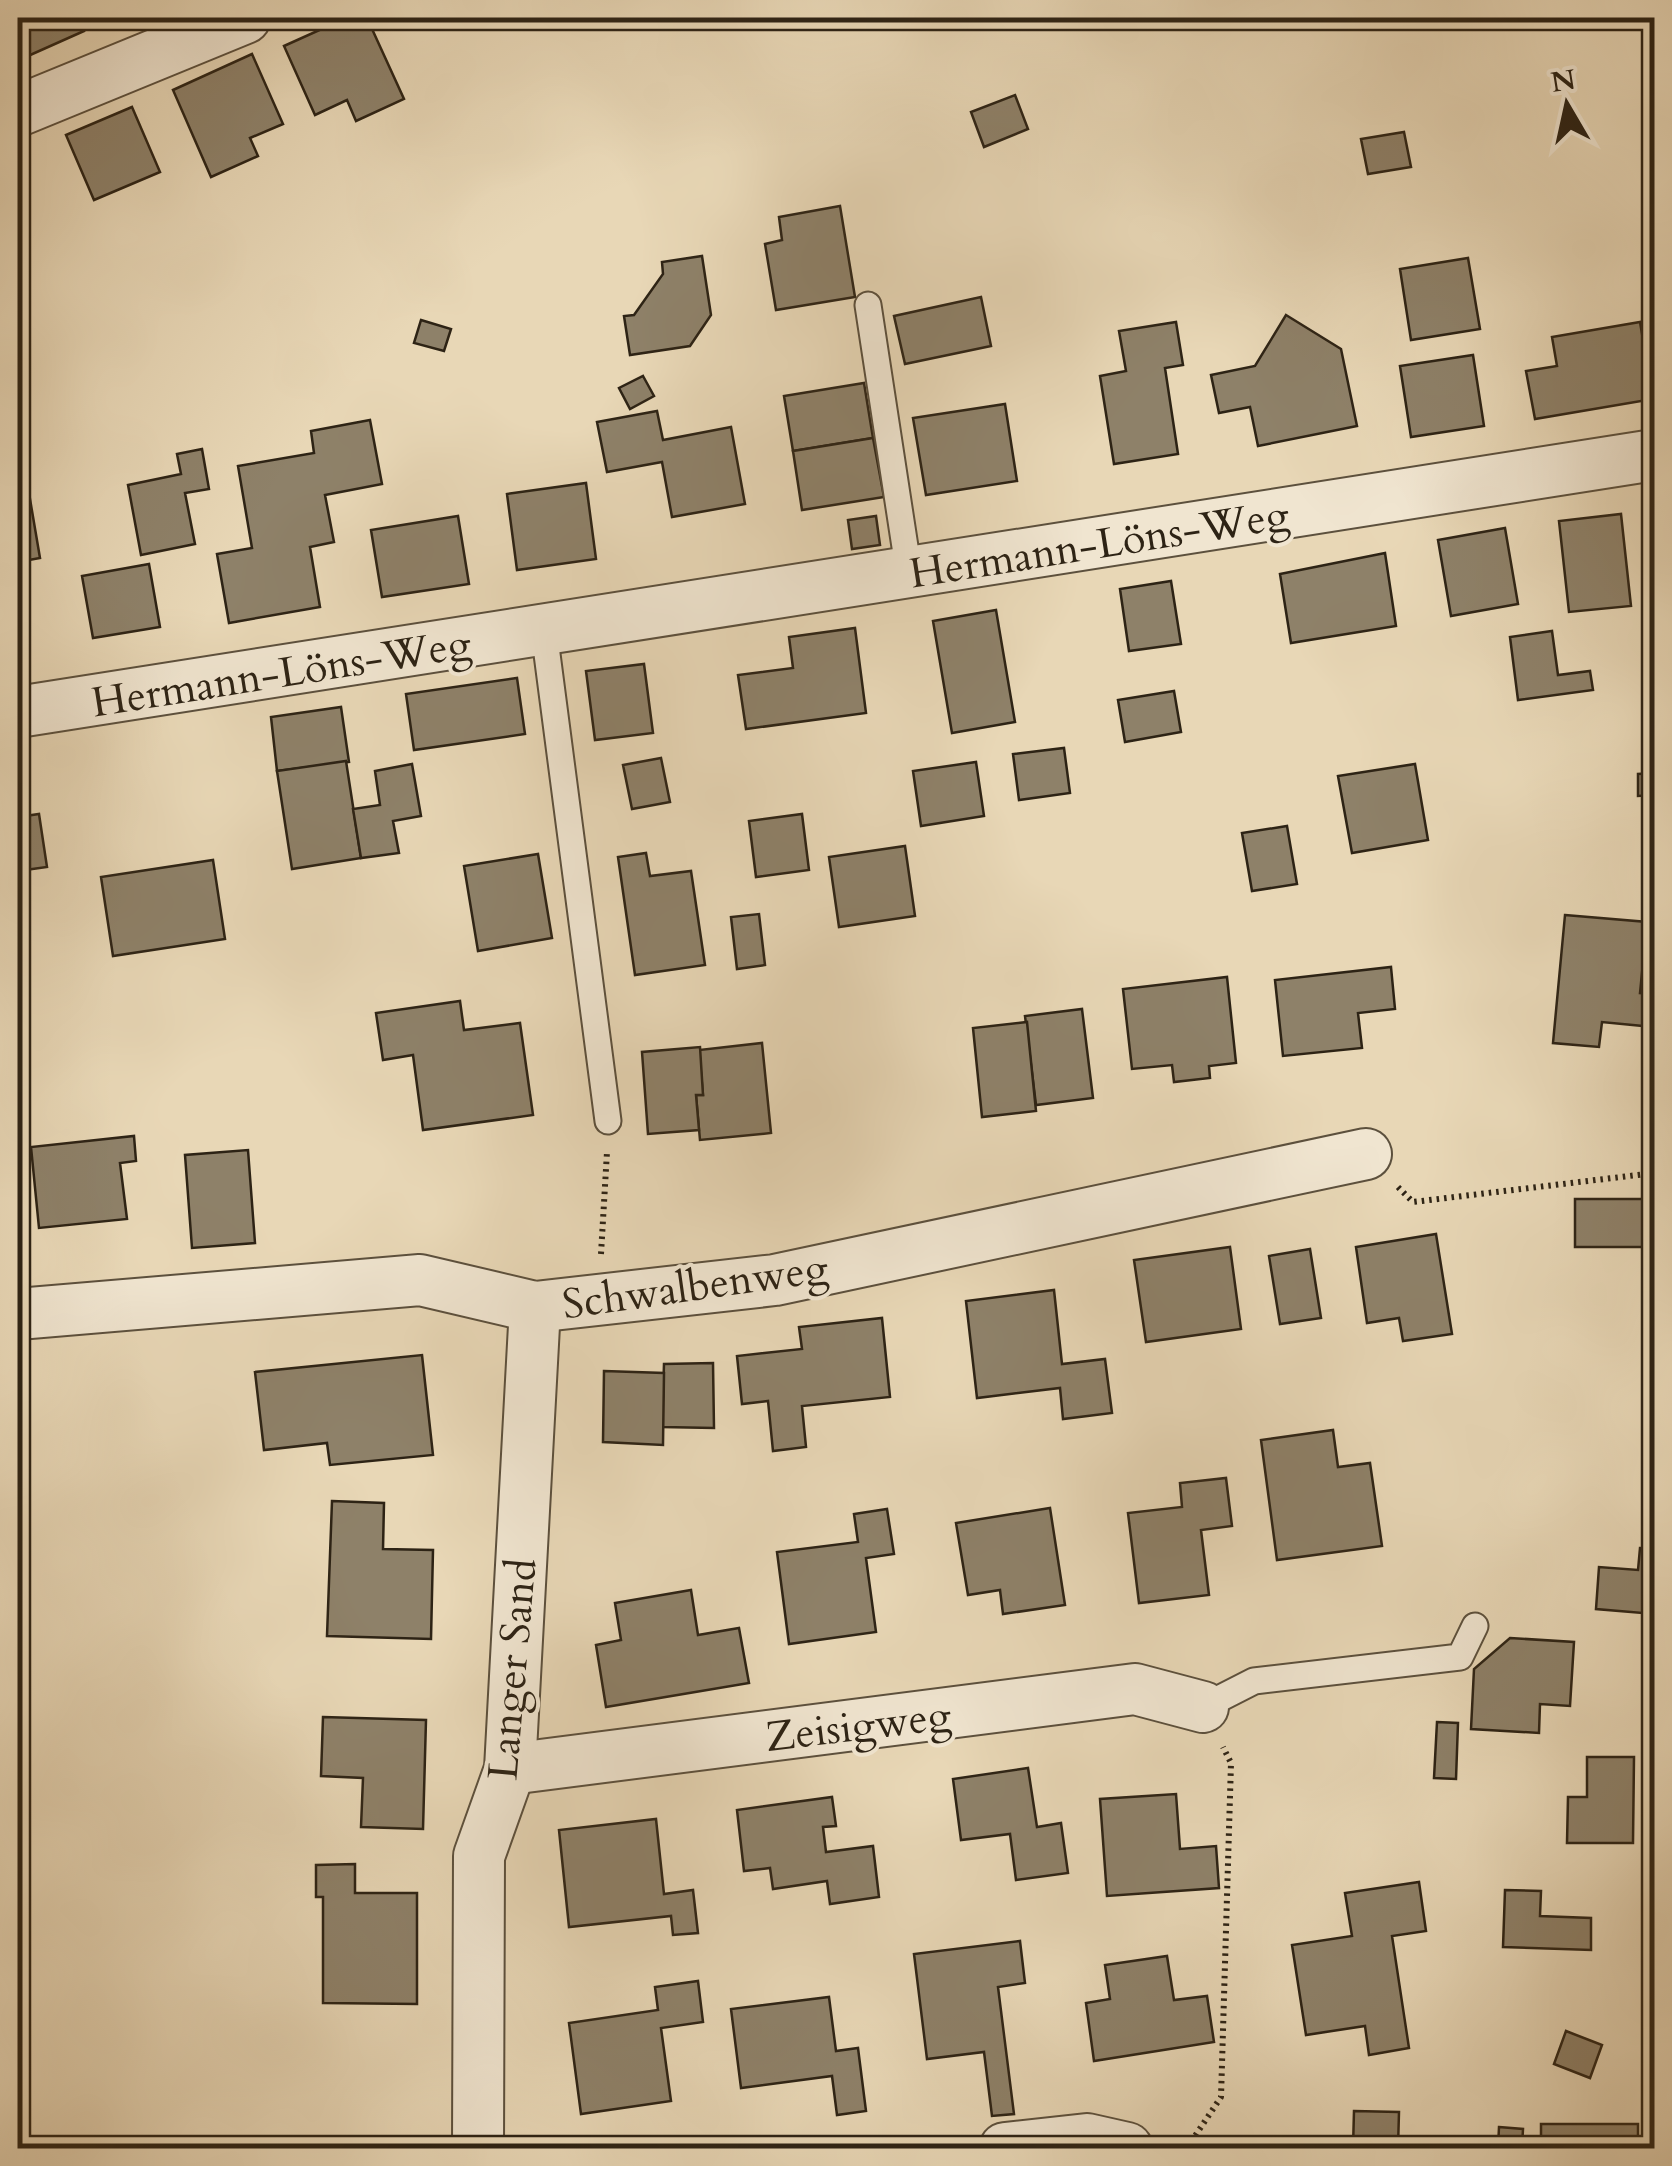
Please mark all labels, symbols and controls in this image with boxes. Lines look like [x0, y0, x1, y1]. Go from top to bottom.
north arrow [1517, 55, 1617, 155]
text: N [1548, 61, 1578, 102]
street label: Hermann-Löns-Weg [905, 486, 1293, 603]
street label: Hermann-Löns-Weg [87, 615, 475, 732]
street label: Schwalbenweg [559, 1240, 832, 1333]
street label: Langer Sand [474, 1556, 551, 1782]
street label: Zeisigweg [762, 1687, 955, 1766]

